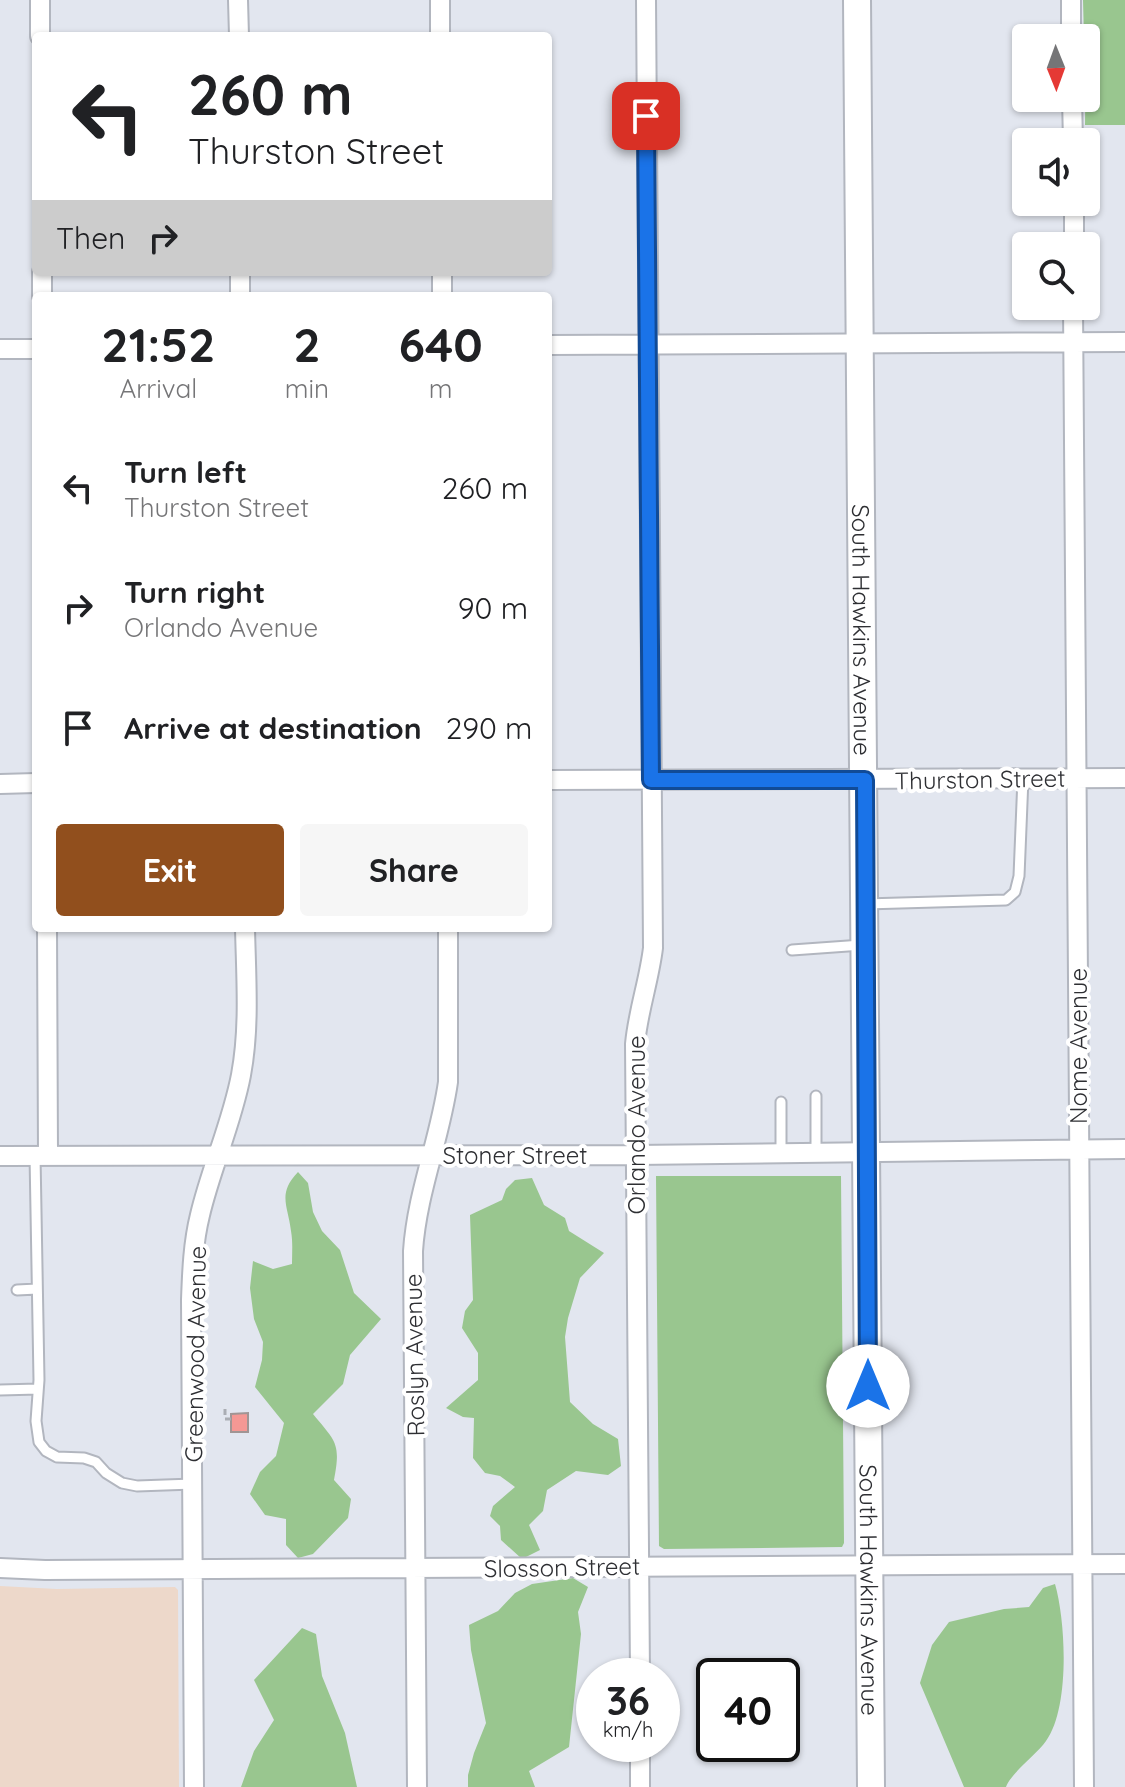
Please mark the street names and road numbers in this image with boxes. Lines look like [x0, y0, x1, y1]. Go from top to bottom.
street label: South Hawkins Avenue [846, 504, 878, 756]
street label: Thurston Street [894, 763, 1066, 795]
street label: Nome Avenue [1063, 968, 1093, 1124]
street label: Orlando Avenue [621, 1035, 651, 1215]
street label: Stoner Street [443, 1140, 587, 1170]
street label: Greenwood Avenue [178, 1245, 212, 1463]
street label: Roslyn Avenue [398, 1273, 430, 1437]
street label: South Hawkins Avenue [853, 1464, 885, 1716]
street label: Slosson Street [484, 1551, 640, 1583]

